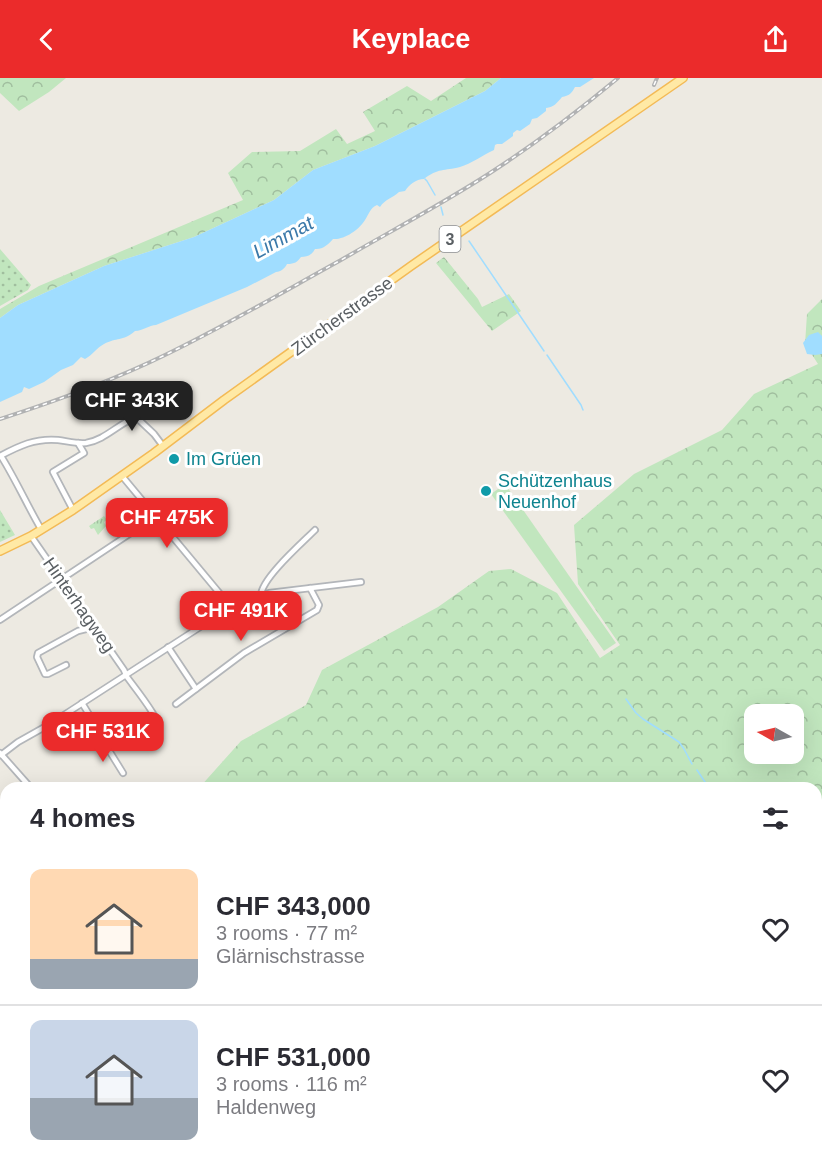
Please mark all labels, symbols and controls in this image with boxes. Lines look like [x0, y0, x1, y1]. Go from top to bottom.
icon: back [30, 23, 63, 56]
icon: share [759, 23, 792, 56]
text: Keyplace [352, 24, 470, 54]
water label: Limmat [249, 211, 318, 263]
road number: 3 [440, 226, 460, 252]
street label: Zürcherstrasse [288, 273, 396, 359]
pin: CHF 343K [70, 381, 194, 432]
text: CHF 343K [85, 389, 179, 411]
place label: Im Grüen [186, 449, 261, 469]
marker: Im Grüen [167, 452, 181, 466]
place label: Schützenhaus Neuenhof [498, 471, 612, 512]
marker: Schützenhaus Neuenhof [479, 484, 493, 498]
pin: CHF 475K [105, 498, 229, 549]
text: CHF 475K [120, 506, 214, 528]
street label: Hinterhagweg [39, 554, 119, 656]
pin: CHF 491K [179, 591, 303, 642]
text: CHF 491K [194, 599, 288, 621]
north arrow [744, 704, 804, 764]
map controls [744, 704, 804, 764]
pin: CHF 531K [41, 712, 165, 763]
text: CHF 531K [56, 720, 150, 742]
icon: filters [759, 802, 792, 835]
text: 4 homes [30, 803, 136, 833]
text: CHF 343,000 [216, 891, 371, 921]
icon: home [78, 893, 150, 965]
icon: heart [759, 913, 792, 946]
text: 3 rooms · 77 m² [216, 922, 357, 944]
text: Glärnischstrasse [216, 945, 365, 967]
text: CHF 531,000 [216, 1042, 371, 1072]
icon: home [78, 1044, 150, 1116]
icon: heart [759, 1064, 792, 1097]
text: 3 rooms · 116 m² [216, 1073, 367, 1095]
text: Haldenweg [216, 1096, 316, 1118]

